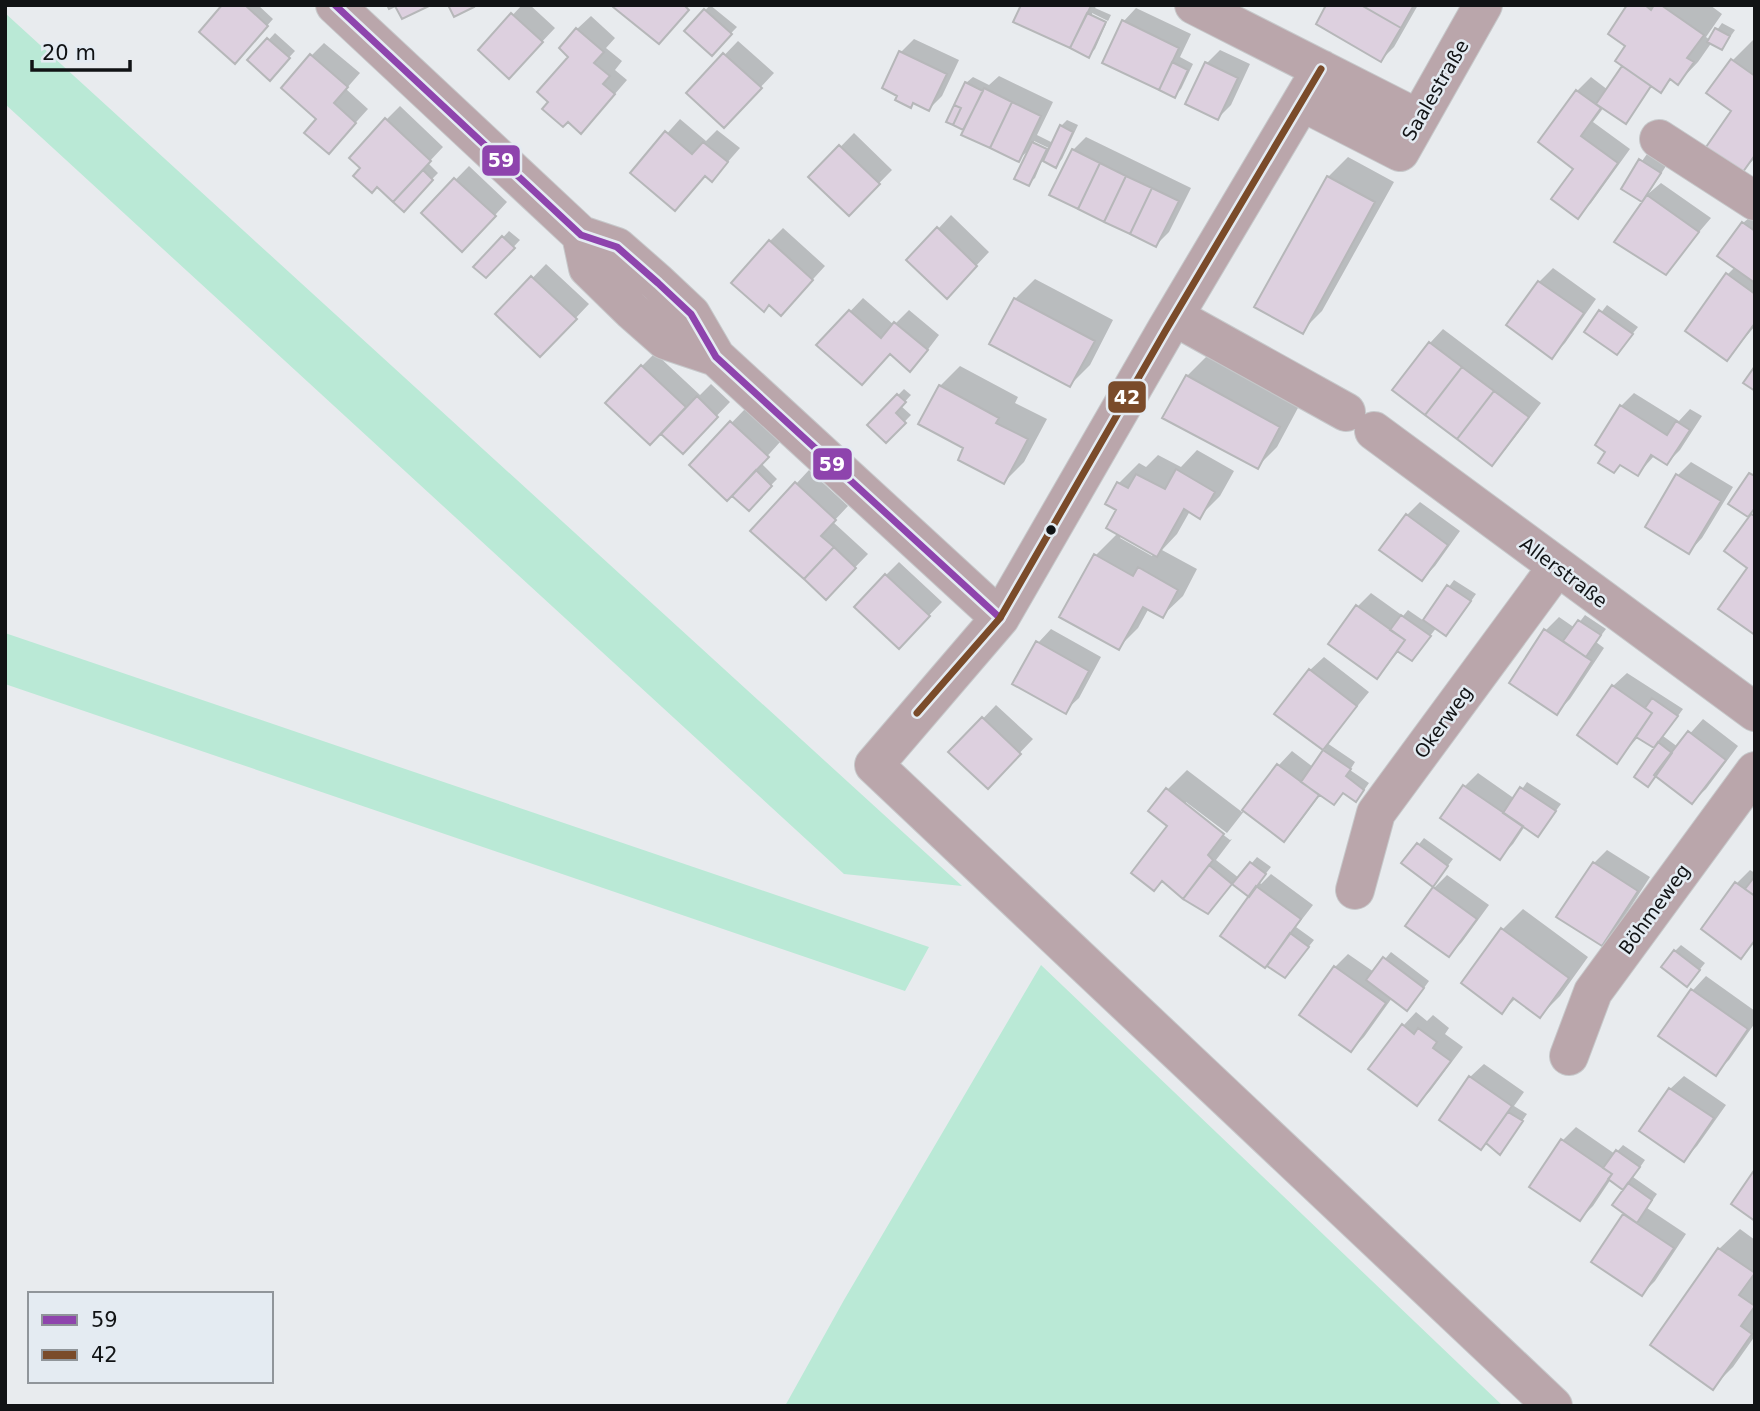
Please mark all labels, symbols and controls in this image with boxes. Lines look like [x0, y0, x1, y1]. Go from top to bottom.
scale bar [32, 28, 130, 72]
street label: Saalestraße [1397, 36, 1473, 144]
text: 20 m [42, 41, 96, 65]
line badge: 59 [481, 144, 521, 177]
text: 59 [488, 149, 514, 171]
line badge: 42 [1107, 380, 1147, 414]
text: 42 [1114, 386, 1140, 408]
line badge: 59 [812, 447, 853, 481]
text: 59 [819, 453, 845, 475]
unlabelled marker [1044, 523, 1058, 537]
street label: Allerstraße [1516, 532, 1612, 612]
street label: Okerweg [1409, 682, 1477, 762]
street label: Böhmeweg [1614, 860, 1694, 958]
legend [28, 1292, 273, 1383]
text: 59 [91, 1308, 118, 1332]
text: 42 [91, 1343, 118, 1367]

